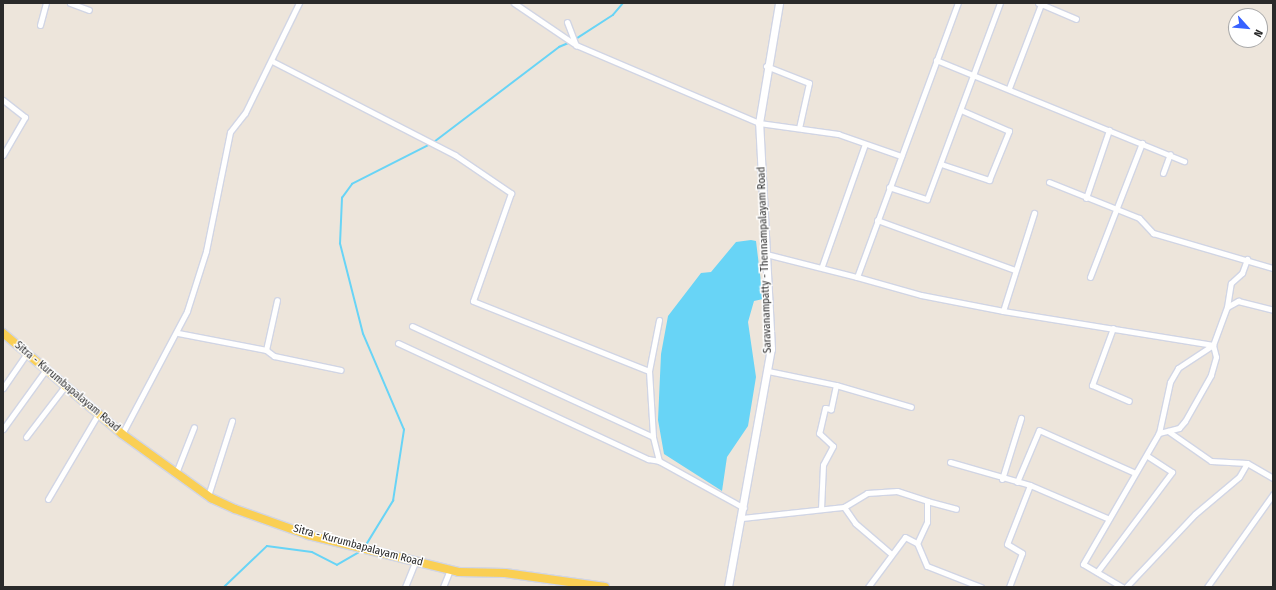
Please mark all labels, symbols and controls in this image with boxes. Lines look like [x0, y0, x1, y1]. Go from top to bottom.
north arrow [1228, 8, 1268, 48]
text: N [1251, 27, 1266, 39]
street label: Saravanampatty - Thennampalayam Road [755, 167, 775, 353]
street label: Sitra - Kurumbapalayam Road [12, 339, 122, 435]
street label: Sitra - Kurumbapalayam Road [292, 522, 424, 570]

